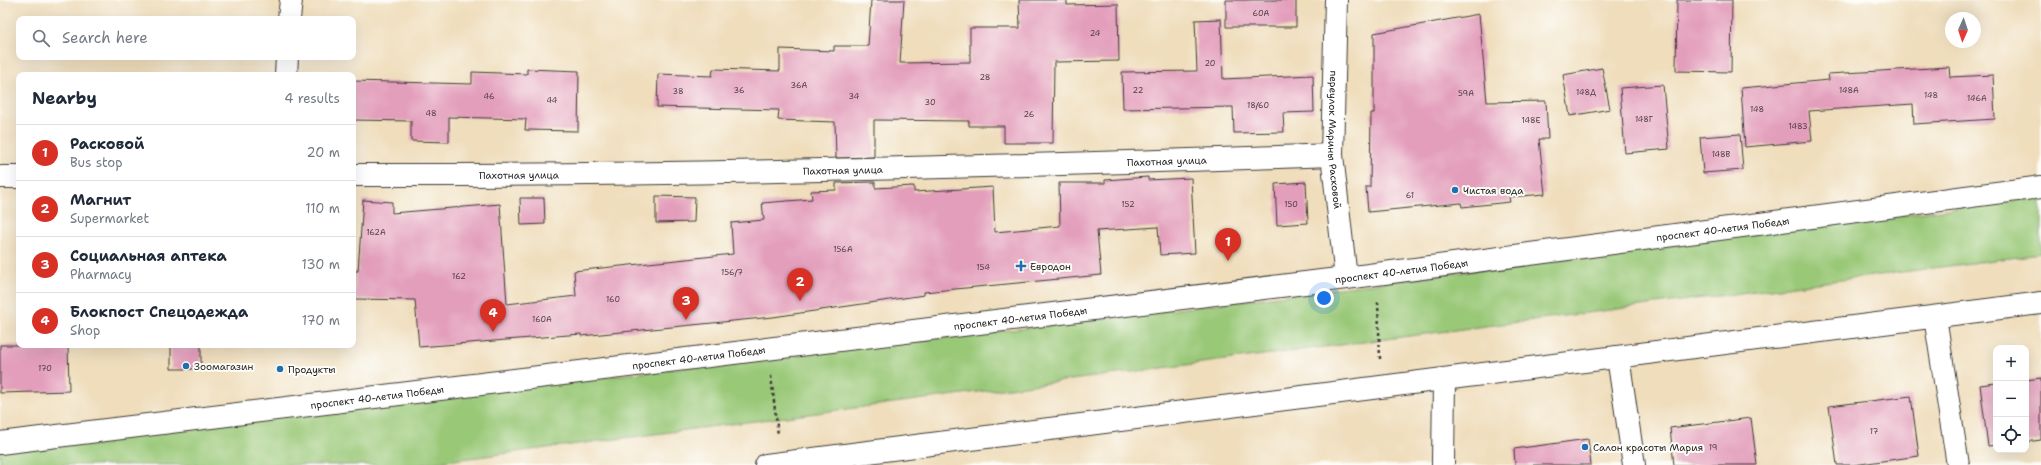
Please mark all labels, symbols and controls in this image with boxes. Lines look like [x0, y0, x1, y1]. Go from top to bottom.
house number: 60А [1253, 8, 1270, 19]
north arrow [1945, 12, 1981, 48]
search box [16, 16, 356, 60]
icon: search [30, 27, 52, 49]
text: Search here [62, 28, 148, 48]
house number: 24 [1090, 28, 1101, 39]
house number: 20 [1205, 58, 1215, 69]
street label: переулок Марины Расковой [1325, 70, 1345, 210]
house number: 28 [980, 72, 990, 83]
house number: 36А [791, 80, 808, 91]
house number: 36 [734, 85, 745, 96]
house number: 22 [1133, 85, 1144, 96]
house number: 148А [1839, 85, 1859, 96]
house number: 38 [673, 86, 683, 97]
text: Nearby [32, 87, 97, 109]
house number: 148Д [1576, 87, 1596, 98]
house number: 59А [1458, 88, 1474, 99]
text: 4 results [284, 90, 340, 107]
house number: 148 [1924, 90, 1938, 101]
house number: 46 [483, 91, 495, 102]
house number: 34 [849, 91, 860, 102]
house number: 146А [1967, 93, 1987, 104]
house number: 44 [547, 95, 558, 106]
house number: 30 [924, 97, 936, 108]
house number: 18/60 [1247, 100, 1269, 111]
house number: 148 [1750, 104, 1764, 115]
house number: 48 [425, 108, 437, 119]
house number: 26 [1024, 109, 1035, 120]
house number: 148Г [1635, 114, 1654, 125]
house number: 148Е [1522, 115, 1541, 126]
house number: 148З [1789, 121, 1808, 132]
text: Расковой [70, 134, 144, 154]
text: 1 [42, 144, 48, 161]
text: 20 m [307, 144, 340, 161]
house number: 148В [1712, 149, 1731, 160]
street label: Пахотная улица [1127, 153, 1208, 169]
text: Bus stop [70, 154, 122, 171]
street label: Пахотная улица [803, 162, 884, 177]
street label: Пахотная улица [479, 168, 560, 181]
place label: Чистая вода [1463, 184, 1524, 197]
marker: Чистая вода [1450, 185, 1460, 195]
text: Магнит [70, 190, 131, 210]
house number: 61 [1406, 190, 1414, 201]
house number: 152 [1121, 199, 1135, 210]
house number: 150 [1284, 199, 1298, 210]
text: 2 [40, 200, 50, 217]
text: 110 m [305, 200, 340, 217]
text: Supermarket [70, 210, 149, 227]
street label: проспект 40-летия Победы [1655, 214, 1790, 244]
house number: 162А [366, 227, 386, 238]
pin: 1 [1215, 228, 1241, 261]
house number: 156А [833, 244, 853, 255]
text: Социальная аптека [70, 246, 227, 266]
text: 3 [40, 256, 50, 273]
text: 130 m [302, 256, 340, 273]
street label: проспект 40-летия Победы [1334, 256, 1469, 286]
marker: Евродон [1015, 260, 1027, 272]
place label: Евродон [1030, 260, 1071, 273]
house number: 154 [976, 262, 990, 273]
text: Pharmacy [70, 266, 132, 283]
house number: 156/7 [721, 267, 743, 278]
pin: 2 [787, 268, 813, 301]
house number: 162 [452, 271, 466, 282]
pin: 3 [673, 287, 699, 320]
your location [1314, 288, 1334, 308]
house number: 160 [606, 294, 620, 305]
pin: 4 [480, 299, 506, 332]
text: Блокпост Спецодежда [70, 302, 248, 322]
street label: проспект 40-летия Победы [953, 303, 1088, 333]
text: 4 [40, 312, 50, 329]
text: 170 m [302, 312, 340, 329]
house number: 160А [532, 314, 552, 325]
text: Shop [70, 322, 100, 339]
street label: проспект 40-летия Победы [631, 343, 766, 372]
map controls [1993, 345, 2029, 453]
button: + [1993, 345, 2029, 381]
place label: Зоомагазин [194, 360, 254, 373]
marker: Зоомагазин [181, 361, 191, 371]
house number: 170 [38, 363, 52, 374]
place label: Продукты [288, 363, 336, 376]
marker: Продукты [275, 364, 285, 374]
button: − [1993, 381, 2029, 417]
street label: проспект 40-летия Победы [310, 382, 445, 411]
button: locate [1993, 417, 2029, 453]
house number: 17 [1870, 426, 1879, 437]
place label: Салон красоты Мария [1593, 441, 1703, 454]
marker: Салон красоты Мария [1580, 442, 1590, 452]
house number: 19 [1709, 442, 1717, 453]

